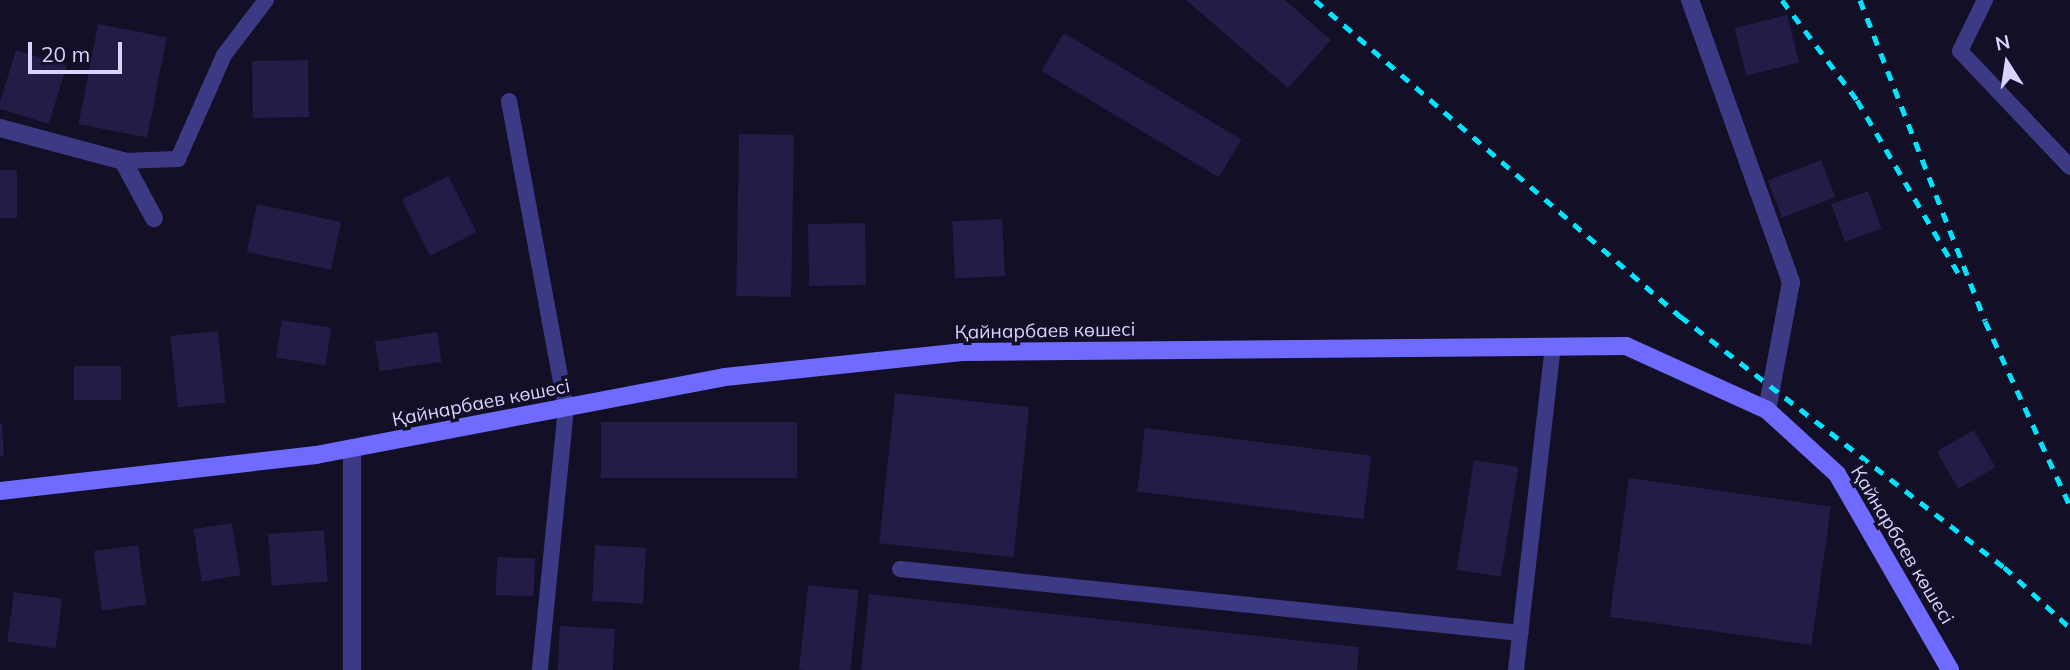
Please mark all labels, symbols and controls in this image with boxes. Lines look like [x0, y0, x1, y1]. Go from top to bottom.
scale bar [32, 28, 126, 72]
north arrow [1972, 28, 2042, 98]
text: N [1993, 29, 2012, 56]
text: 20 m [41, 41, 90, 67]
street label: Қайнарбаев көшесі [954, 318, 1136, 344]
street label: Қайнарбаев көшесі [390, 375, 572, 431]
street label: Қайнарбаев көшесі [1846, 462, 1958, 628]

